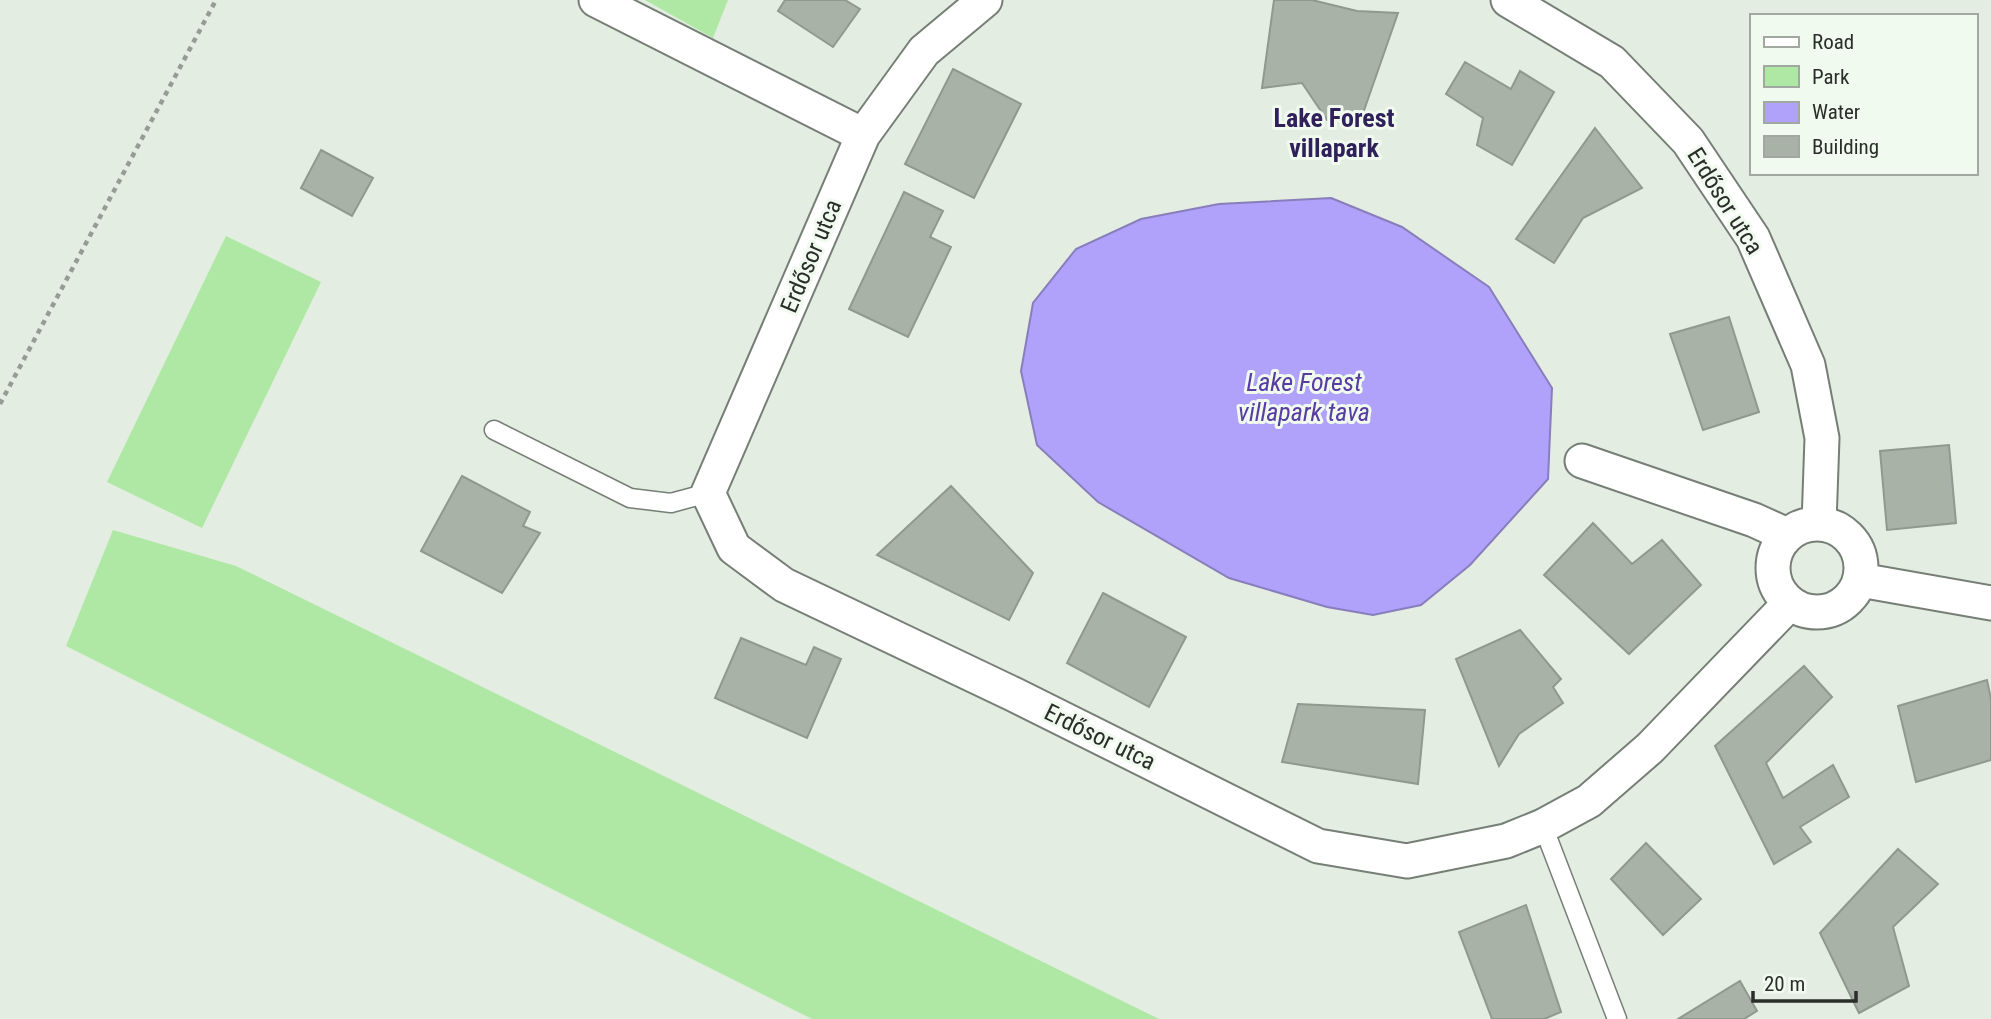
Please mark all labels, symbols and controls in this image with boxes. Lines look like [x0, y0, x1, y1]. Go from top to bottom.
legend [1750, 14, 1977, 175]
text: Road [1812, 30, 1854, 54]
text: Park [1812, 65, 1850, 89]
text: Water [1812, 100, 1860, 124]
district label: Lake Forest villapark [1274, 103, 1394, 163]
text: Building [1812, 135, 1879, 159]
street label: Erdősor utca [1681, 143, 1769, 259]
street label: Erdősor utca [775, 195, 847, 317]
water label: Lake Forest villapark tava [1238, 367, 1370, 427]
street label: Erdősor utca [1040, 698, 1160, 776]
scale bar [1753, 960, 1856, 1004]
text: 20 m [1764, 972, 1805, 996]

